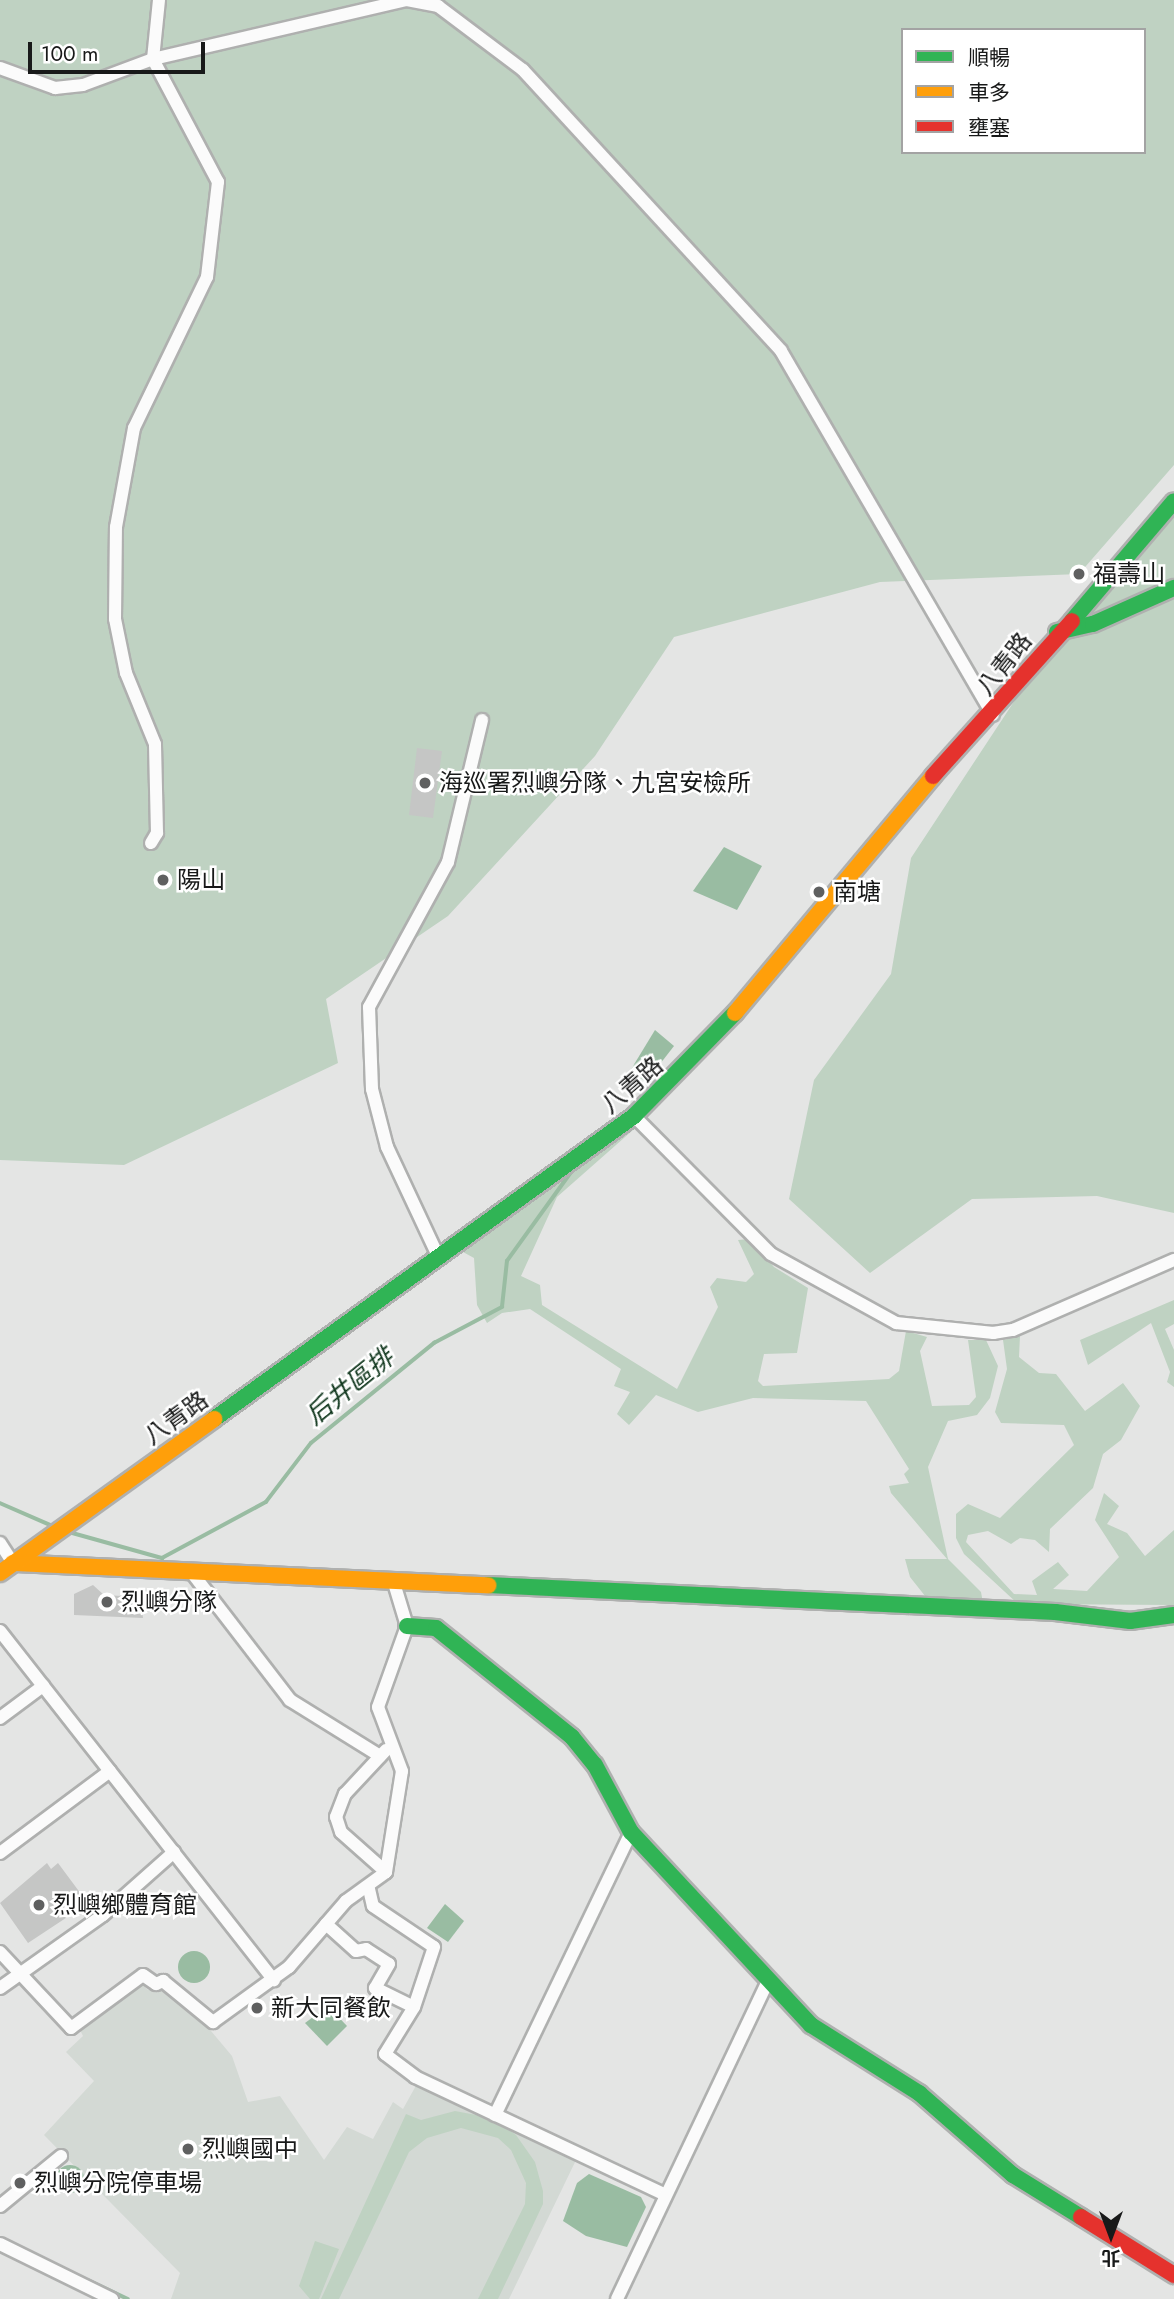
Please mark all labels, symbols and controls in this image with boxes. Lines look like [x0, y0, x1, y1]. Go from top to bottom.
scale bar [32, 28, 208, 72]
legend [901, 28, 1146, 154]
text: 100 m [41, 39, 98, 69]
text: 順暢 [968, 43, 1010, 73]
text: 車多 [968, 78, 1010, 108]
text: 壅塞 [968, 113, 1010, 143]
place label: 福壽山 [1093, 560, 1165, 588]
marker: 福壽山 [1071, 566, 1087, 582]
street label: 八青路 [970, 627, 1038, 701]
place label: 海巡署烈嶼分隊、九宮安檢所 [439, 769, 751, 797]
marker: 海巡署烈嶼分隊、九宮安檢所 [417, 775, 433, 791]
place label: 陽山 [177, 866, 225, 894]
marker: 陽山 [155, 872, 171, 888]
place label: 南塘 [833, 878, 881, 906]
marker: 南塘 [811, 884, 827, 900]
street label: 八青路 [595, 1051, 669, 1119]
water label: 后井區排 [300, 1342, 400, 1432]
street label: 八青路 [138, 1385, 214, 1451]
place label: 烈嶼分隊 [121, 1588, 217, 1616]
marker: 烈嶼分隊 [99, 1594, 115, 1610]
place label: 烈嶼鄉體育館 [53, 1891, 197, 1919]
marker: 烈嶼鄉體育館 [31, 1897, 47, 1913]
place label: 新大同餐飲 [271, 1994, 391, 2022]
marker: 新大同餐飲 [249, 2000, 265, 2016]
place label: 烈嶼國中 [202, 2135, 298, 2163]
marker: 烈嶼國中 [180, 2141, 196, 2157]
place label: 烈嶼分院停車場 [34, 2169, 202, 2197]
marker: 烈嶼分院停車場 [12, 2175, 28, 2191]
north arrow [1076, 2201, 1146, 2271]
text: 北 [1102, 2244, 1121, 2271]

